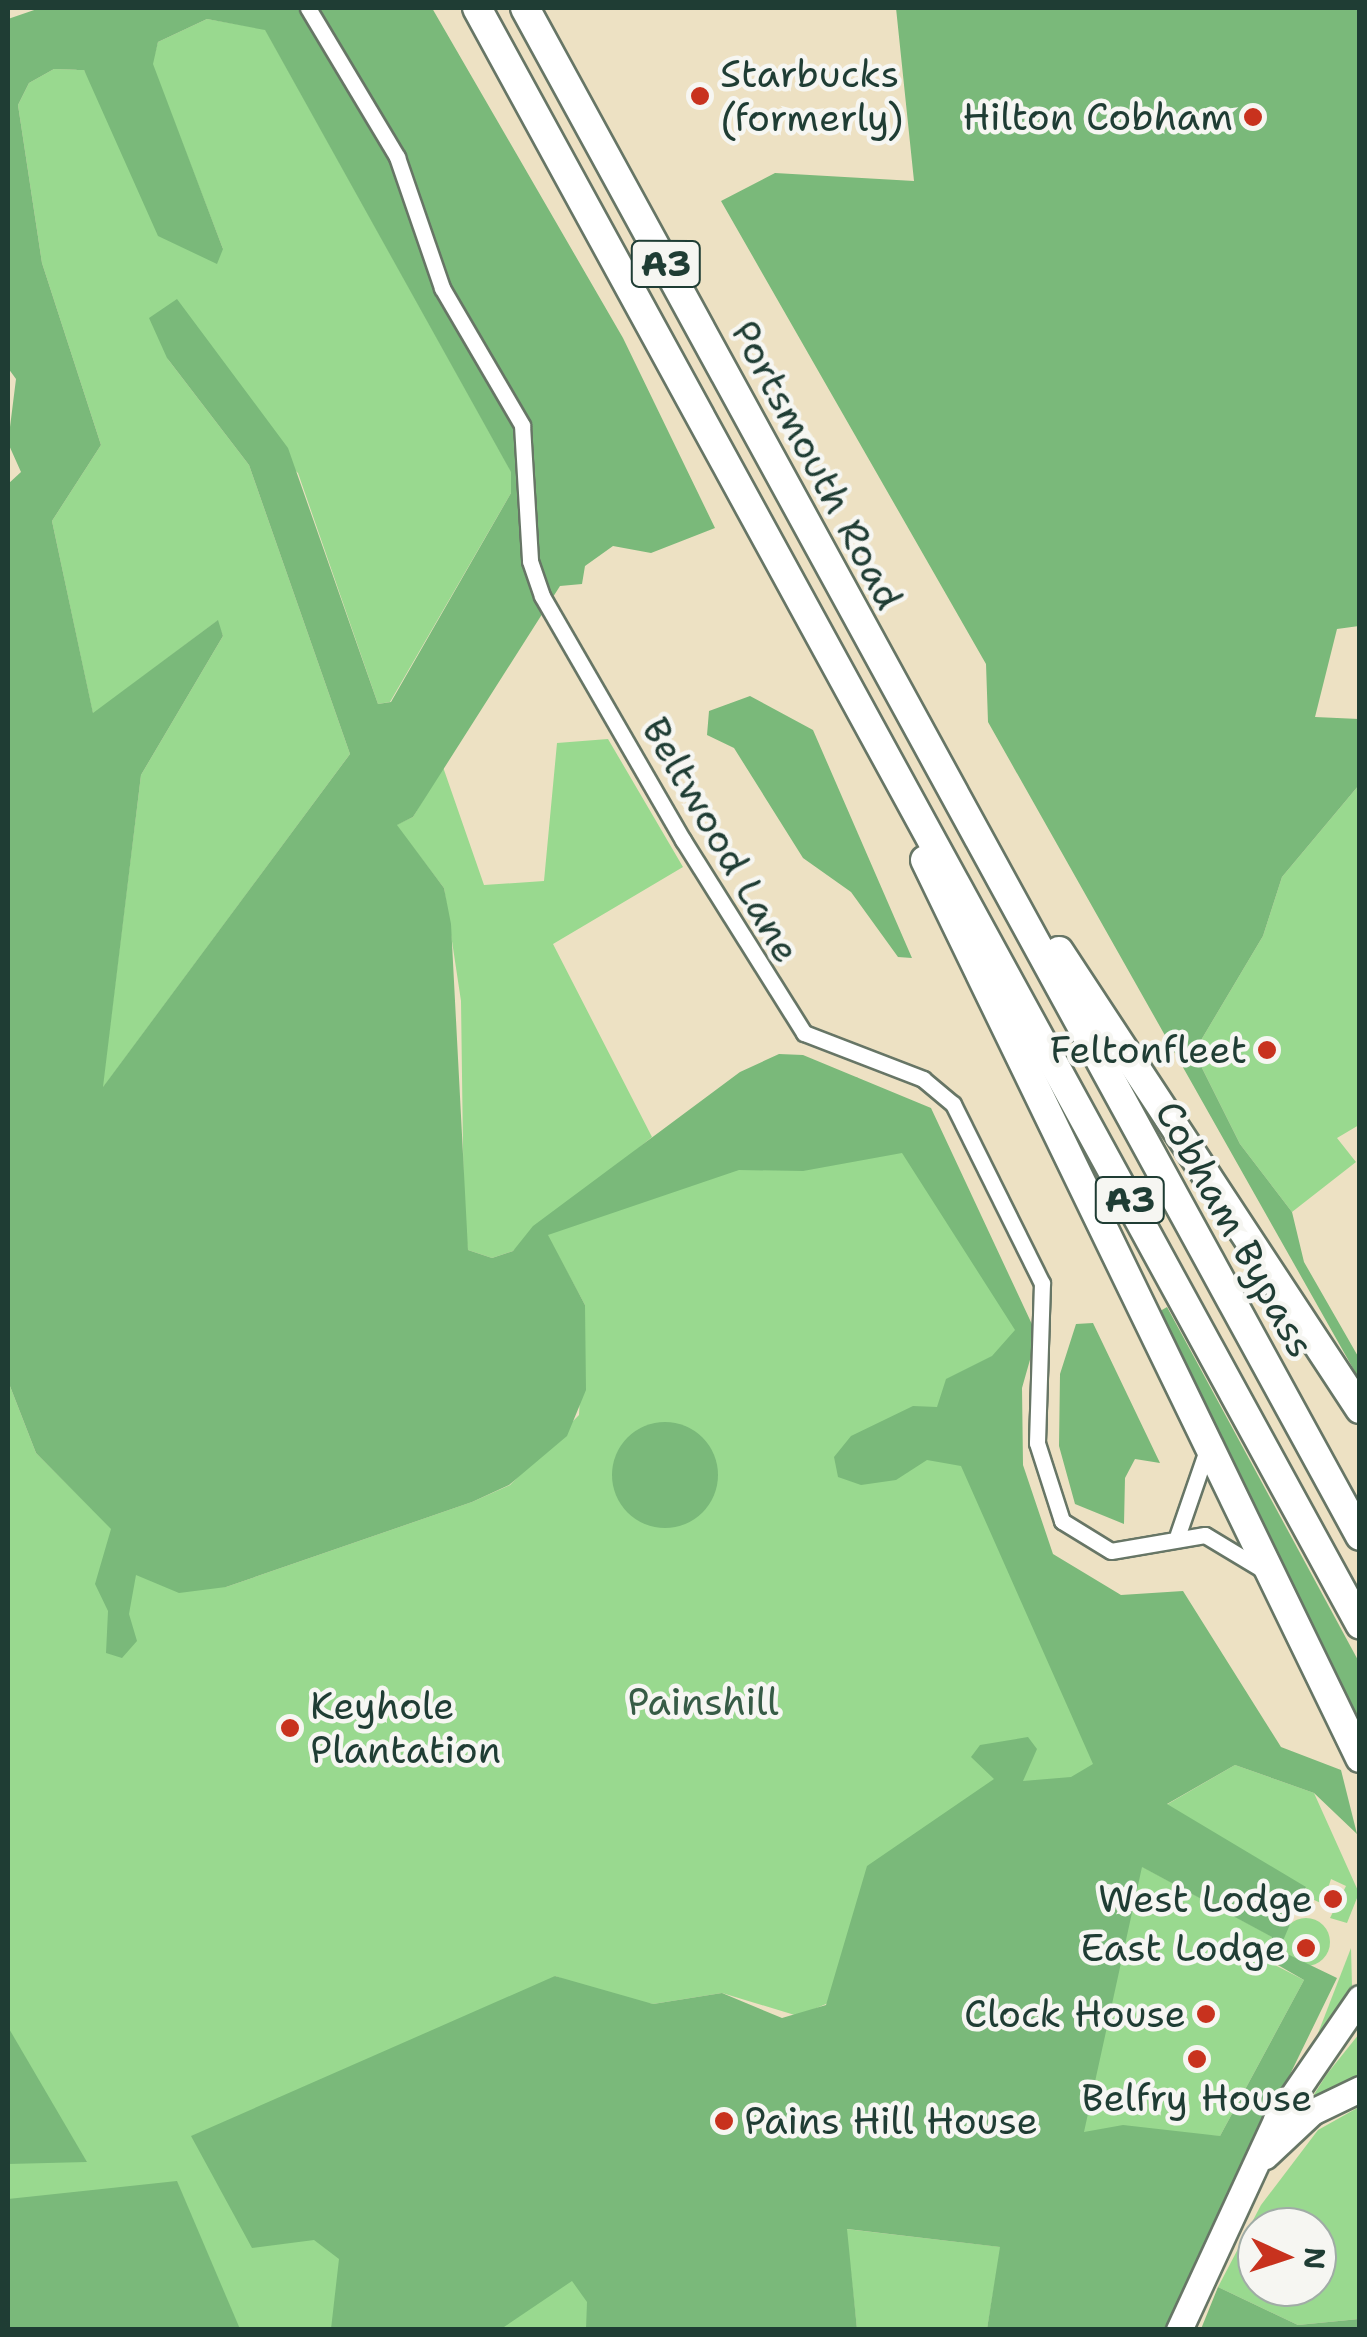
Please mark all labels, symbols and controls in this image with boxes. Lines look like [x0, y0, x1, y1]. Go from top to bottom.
place label: Starbucks (formerly) [720, 51, 903, 140]
marker: Starbucks (formerly) [689, 85, 711, 107]
place label: Hilton Cobham [963, 94, 1233, 140]
marker: Hilton Cobham [1242, 106, 1264, 128]
road number: A3 [628, 234, 704, 294]
street label: Portsmouth Road [722, 313, 912, 617]
street label: Beltwood Lane [632, 709, 810, 971]
place label: Feltonfleet [1050, 1027, 1247, 1073]
marker: Feltonfleet [1256, 1039, 1278, 1061]
street label: Cobham Bypass [1146, 1093, 1324, 1365]
road number: A3 [1092, 1170, 1168, 1230]
park label: Painshill [627, 1679, 779, 1725]
place label: Keyhole Plantation [310, 1683, 501, 1772]
marker: Keyhole Plantation [279, 1717, 301, 1739]
place label: West Lodge [1098, 1876, 1313, 1922]
marker: West Lodge [1322, 1888, 1344, 1910]
place label: East Lodge [1081, 1925, 1286, 1971]
marker: East Lodge [1295, 1937, 1317, 1959]
place label: Clock House [964, 1991, 1186, 2037]
marker: Clock House [1195, 2003, 1217, 2025]
marker: Belfry House [1186, 2048, 1208, 2070]
place label: Belfry House [1081, 2075, 1313, 2121]
place label: Pains Hill House [744, 2098, 1038, 2144]
marker: Pains Hill House [713, 2110, 735, 2132]
north arrow [1237, 2207, 1337, 2307]
text: N [1295, 2246, 1335, 2271]

